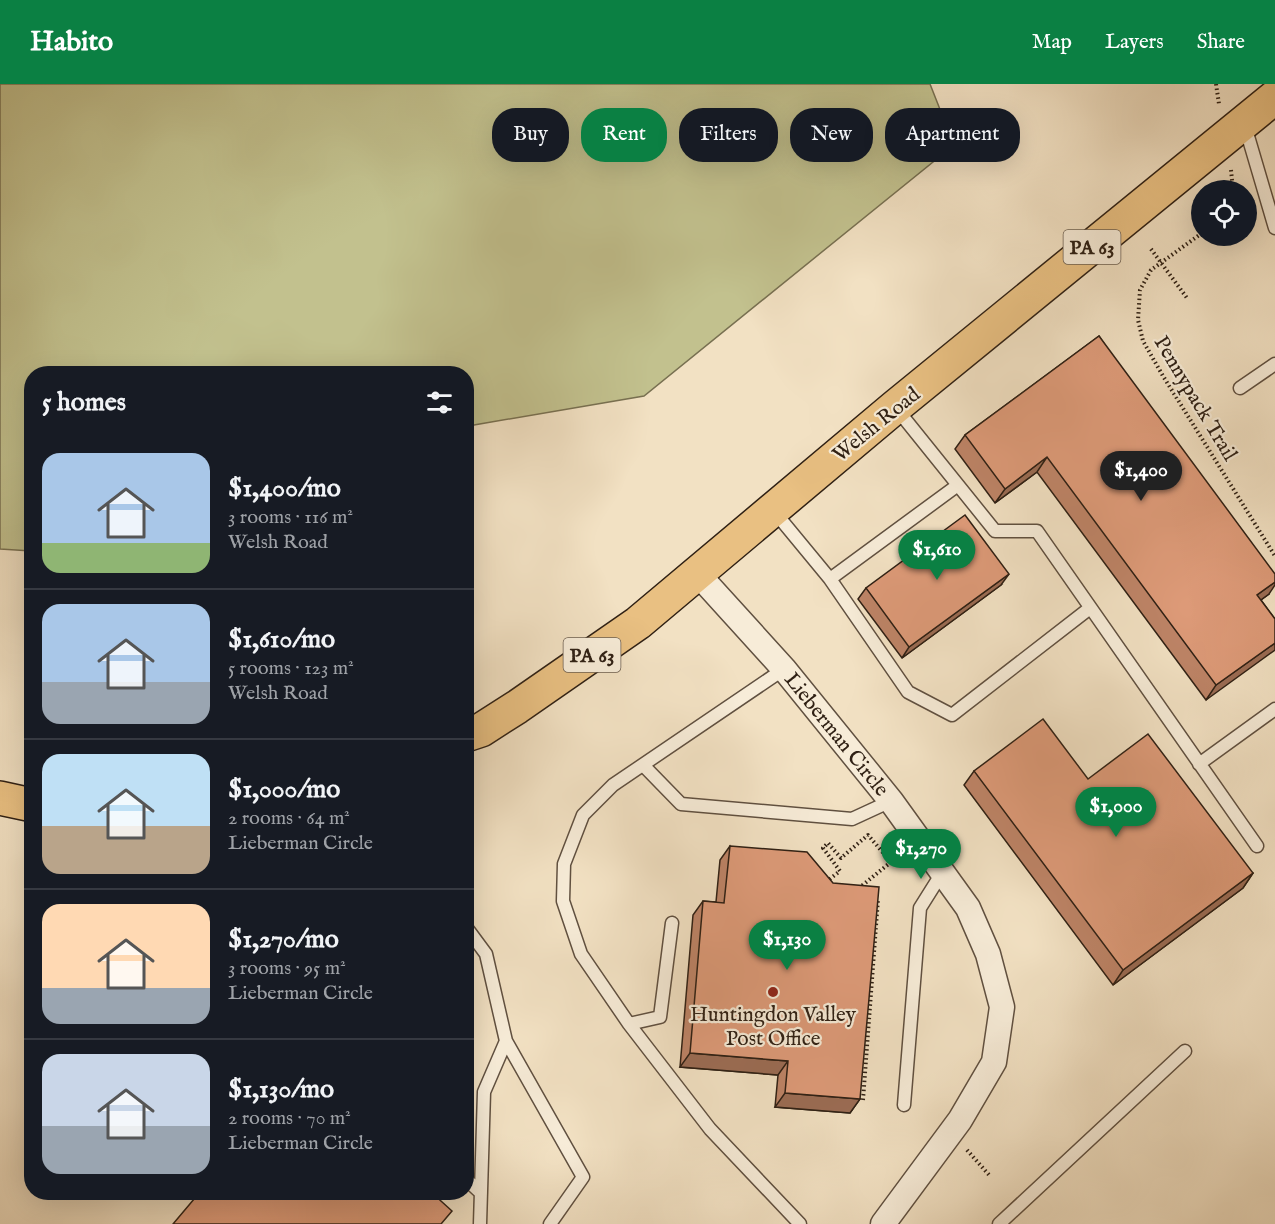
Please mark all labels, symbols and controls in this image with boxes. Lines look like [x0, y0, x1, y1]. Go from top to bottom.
text: Habito [30, 25, 113, 60]
text: Map [1032, 29, 1072, 56]
text: Layers [1105, 29, 1164, 56]
text: Share [1197, 29, 1245, 56]
chip: Buy [492, 108, 569, 162]
chip: Rent [581, 108, 667, 162]
chip: Filters [679, 108, 778, 162]
chip: New [790, 108, 873, 162]
chip: Apartment [885, 108, 1020, 162]
map controls [1191, 180, 1257, 246]
button: locate [1191, 180, 1257, 246]
road number: PA 63 [1064, 230, 1120, 264]
street label: Pennypack Trail [1147, 331, 1243, 466]
street label: Welsh Road [828, 381, 927, 469]
text: 5 homes [42, 386, 126, 419]
icon: filters [423, 386, 456, 419]
pin: $1,400 [1092, 451, 1190, 502]
text: $1,400 [1114, 458, 1168, 483]
text: $1,400/mo [228, 472, 341, 505]
icon: home [90, 477, 162, 549]
text: 3 rooms · 116 m² [228, 505, 353, 530]
text: Welsh Road [228, 530, 328, 555]
pin: $1,610 [888, 530, 986, 581]
text: $1,610 [912, 537, 962, 562]
text: $1,610/mo [228, 623, 335, 656]
icon: home [90, 628, 162, 700]
road number: PA 63 [564, 638, 620, 672]
text: 5 rooms · 123 m² [228, 656, 354, 681]
street label: Lieberman Circle [777, 667, 894, 803]
text: Welsh Road [228, 681, 328, 706]
text: $1,000/mo [228, 773, 340, 806]
icon: home [90, 778, 162, 850]
pin: $1,000 [1067, 787, 1165, 838]
text: $1,000 [1089, 794, 1143, 819]
text: 2 rooms · 64 m² [228, 806, 350, 831]
pin: $1,270 [872, 829, 970, 880]
text: Lieberman Circle [228, 831, 373, 856]
text: $1,270 [895, 836, 947, 861]
pin: $1,130 [738, 920, 836, 971]
text: $1,270/mo [228, 923, 339, 956]
text: $1,130 [763, 927, 811, 952]
icon: home [90, 928, 162, 1000]
text: 3 rooms · 95 m² [228, 956, 346, 981]
text: Lieberman Circle [228, 981, 373, 1006]
marker: Huntingdon Valley Post Office [766, 985, 780, 999]
place label: Huntingdon Valley Post Office [690, 1002, 857, 1053]
text: $1,130/mo [228, 1073, 334, 1106]
icon: home [90, 1078, 162, 1150]
text: 2 rooms · 70 m² [228, 1106, 351, 1131]
text: Lieberman Circle [228, 1131, 373, 1156]

